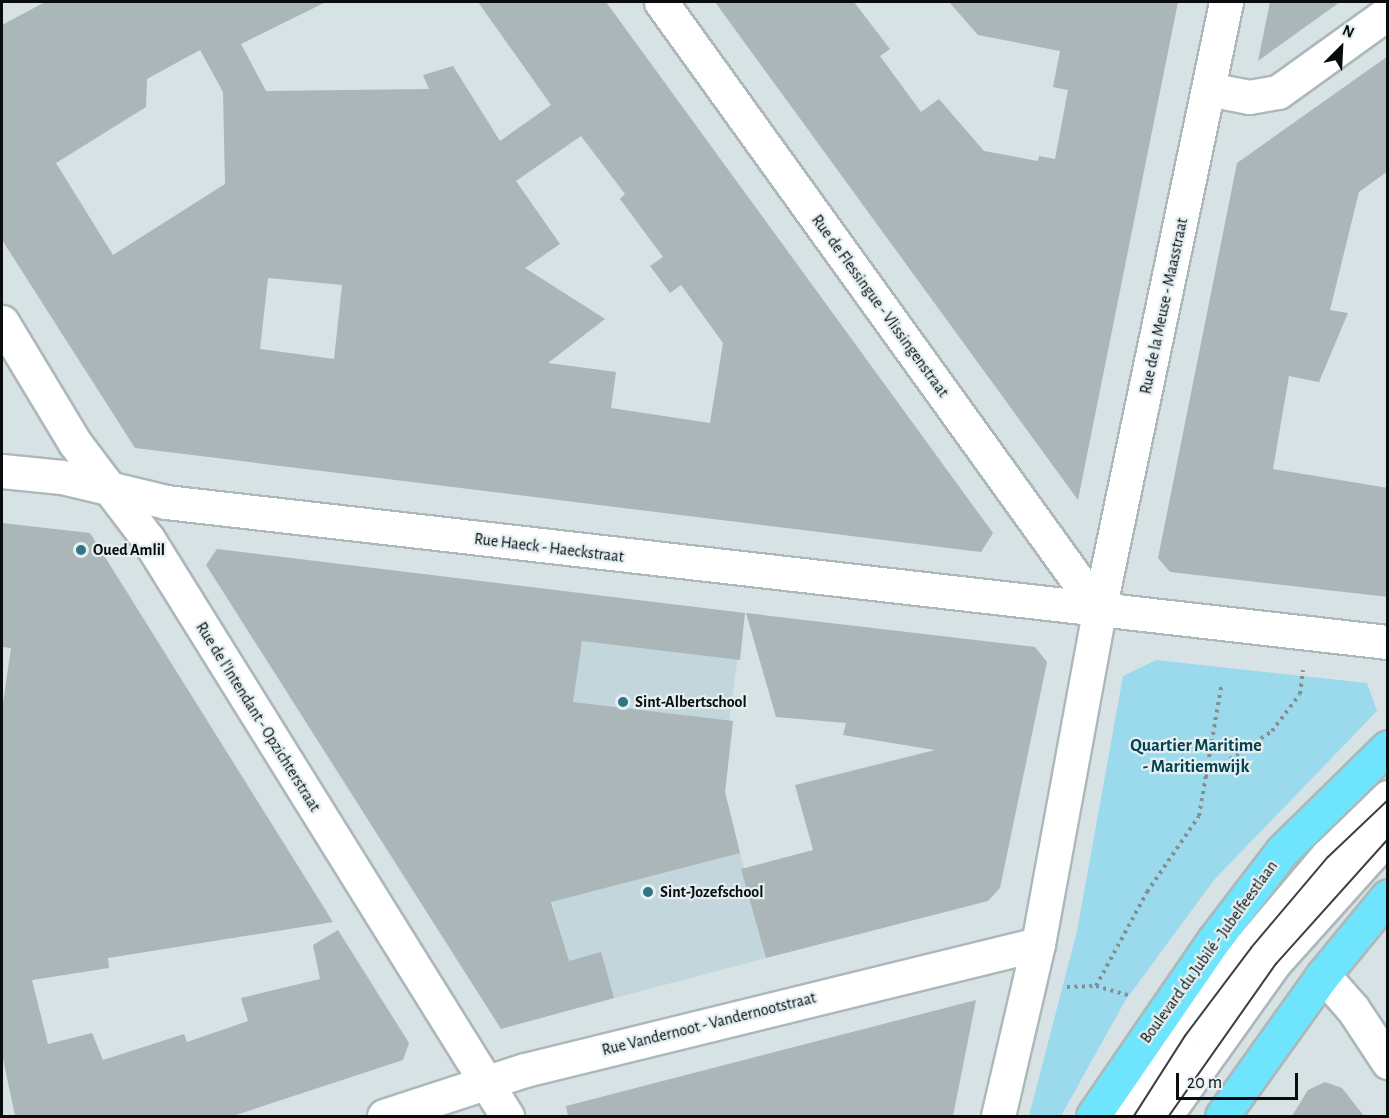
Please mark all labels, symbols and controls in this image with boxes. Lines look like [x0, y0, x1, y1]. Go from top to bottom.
north arrow [1311, 18, 1371, 78]
text: N [1340, 22, 1357, 41]
street label: Rue de Flessingue - Vlissingenstraat [807, 211, 953, 401]
street label: Rue de la Meuse - Maasstraat [1136, 216, 1192, 396]
street label: Rue Haeck - Haeckstraat [473, 529, 625, 567]
place label: Oued Amlil [93, 540, 165, 560]
marker: Oued Amlil [74, 543, 88, 557]
street label: Rue de l'Intendant - Opzichterstraat [192, 619, 324, 815]
place label: Sint-Albertschool [635, 692, 747, 712]
marker: Sint-Albertschool [616, 695, 630, 709]
district label: Quartier Maritime - Maritiemwijk [1130, 736, 1262, 778]
street label: Boulevard du Jubilé - Jubelfeestlaan [1136, 857, 1282, 1047]
place label: Sint-Jozefschool [660, 882, 763, 902]
marker: Sint-Jozefschool [641, 885, 655, 899]
street label: Rue Vandernoot - Vandernootstraat [600, 988, 818, 1060]
scale bar [1179, 1061, 1300, 1099]
text: 20 m [1187, 1074, 1222, 1092]

